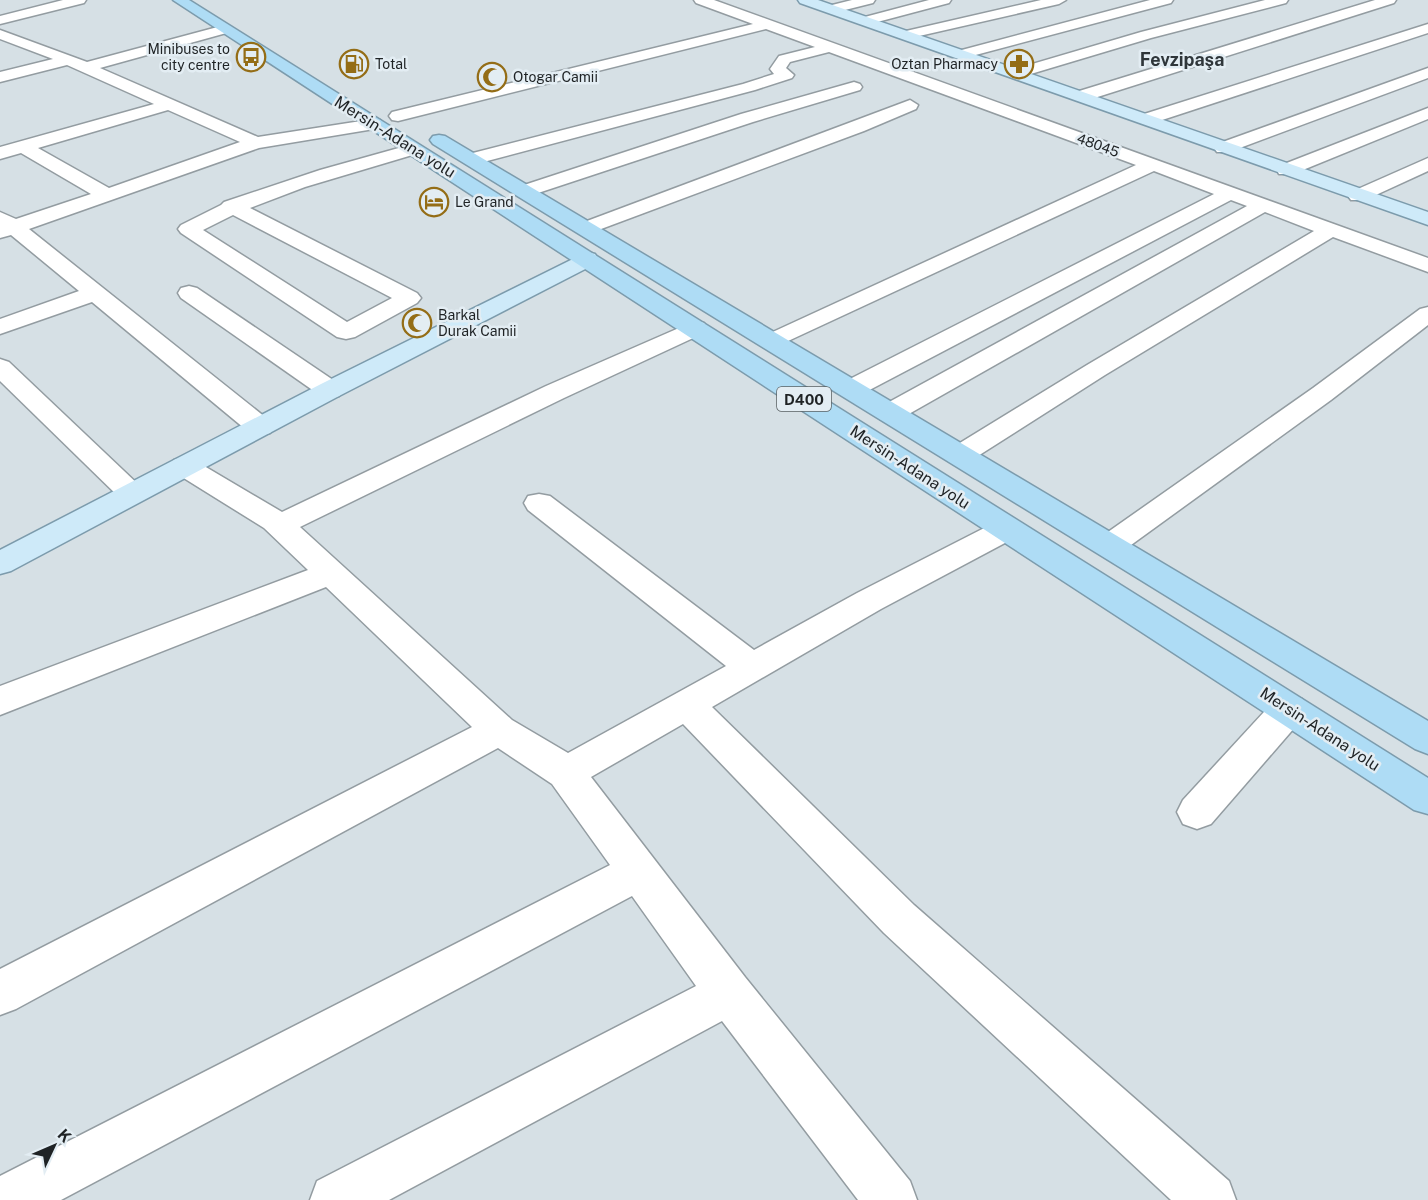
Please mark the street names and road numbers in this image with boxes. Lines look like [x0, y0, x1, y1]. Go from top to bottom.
street label: Mersin-Adana yolu [331, 92, 459, 182]
street label: 48045 [1075, 130, 1121, 160]
road number: D400 [777, 387, 831, 411]
street label: Mersin-Adana yolu [847, 421, 973, 513]
street label: Mersin-Adana yolu [1257, 683, 1383, 775]

